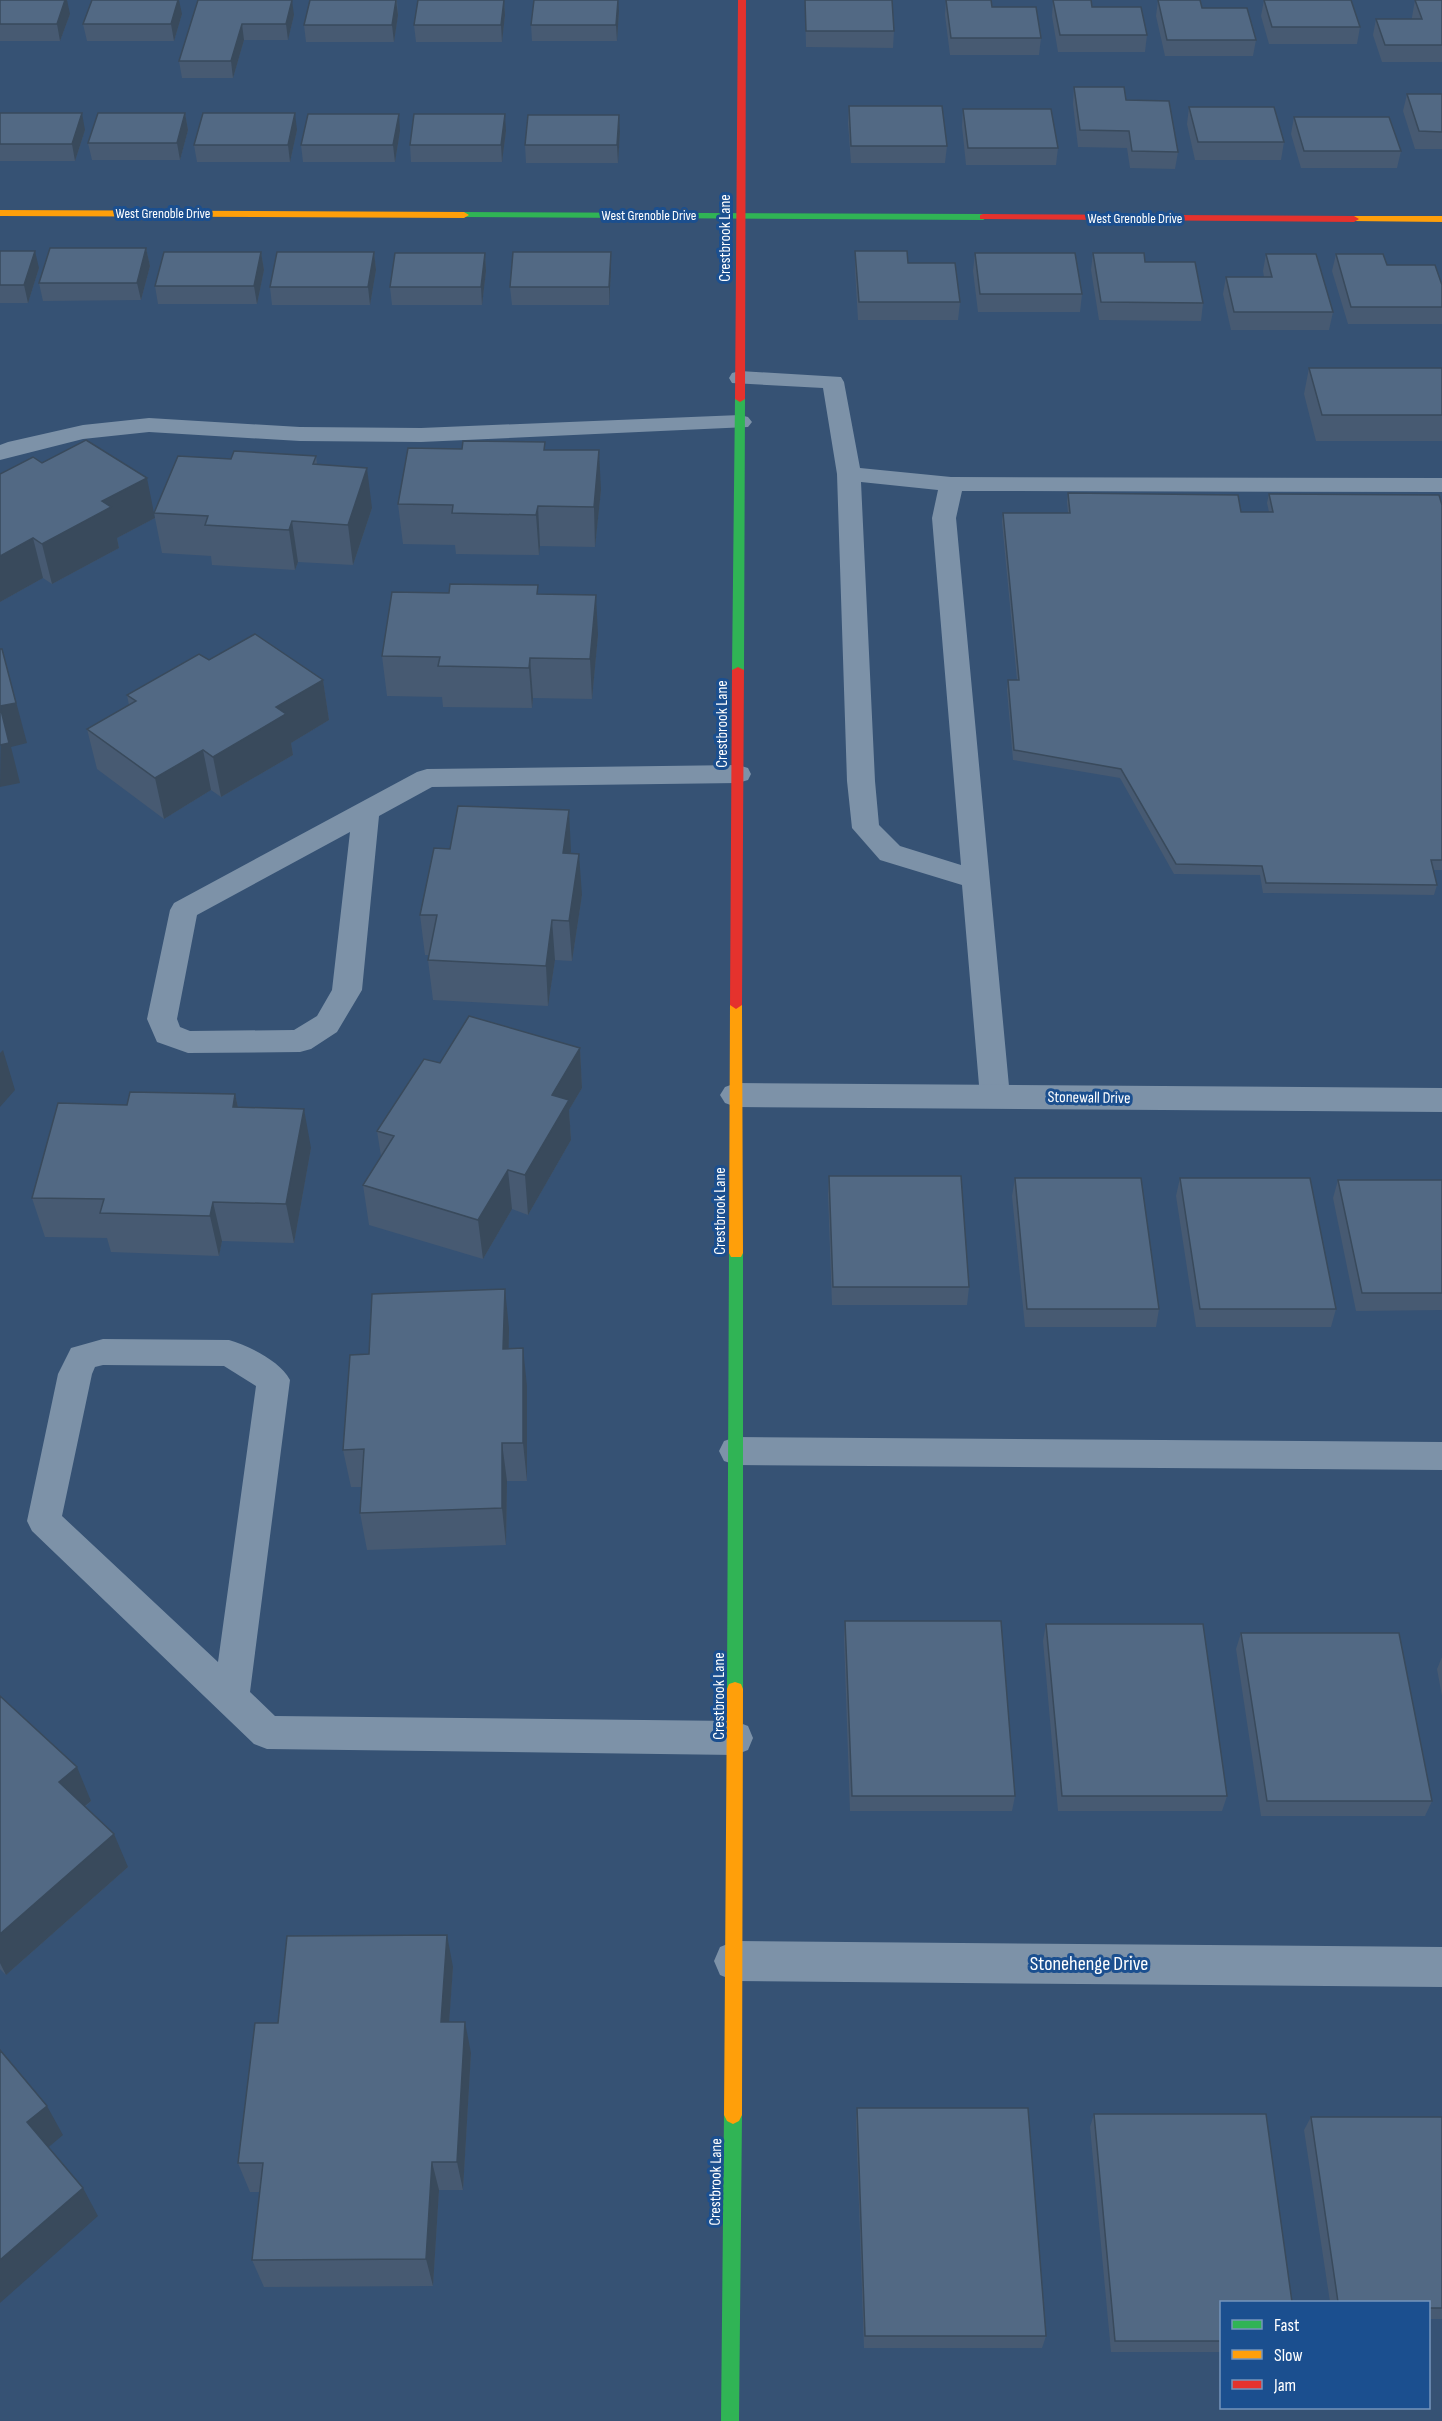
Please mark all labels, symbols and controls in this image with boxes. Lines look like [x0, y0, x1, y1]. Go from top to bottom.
street label: Crestbrook Lane [716, 194, 735, 282]
street label: West Grenoble Drive [116, 205, 210, 222]
street label: West Grenoble Drive [602, 207, 696, 224]
street label: West Grenoble Drive [1088, 210, 1182, 227]
street label: Crestbrook Lane [713, 680, 732, 768]
street label: Stonewall Drive [1047, 1088, 1131, 1108]
street label: Crestbrook Lane [711, 1167, 730, 1255]
street label: Crestbrook Lane [710, 1652, 729, 1740]
street label: Stonehenge Drive [1030, 1952, 1148, 1976]
street label: Crestbrook Lane [706, 2138, 726, 2226]
legend [1220, 2301, 1430, 2409]
text: Fast [1274, 2315, 1300, 2336]
text: Slow [1274, 2345, 1303, 2366]
text: Jam [1273, 2375, 1296, 2396]

